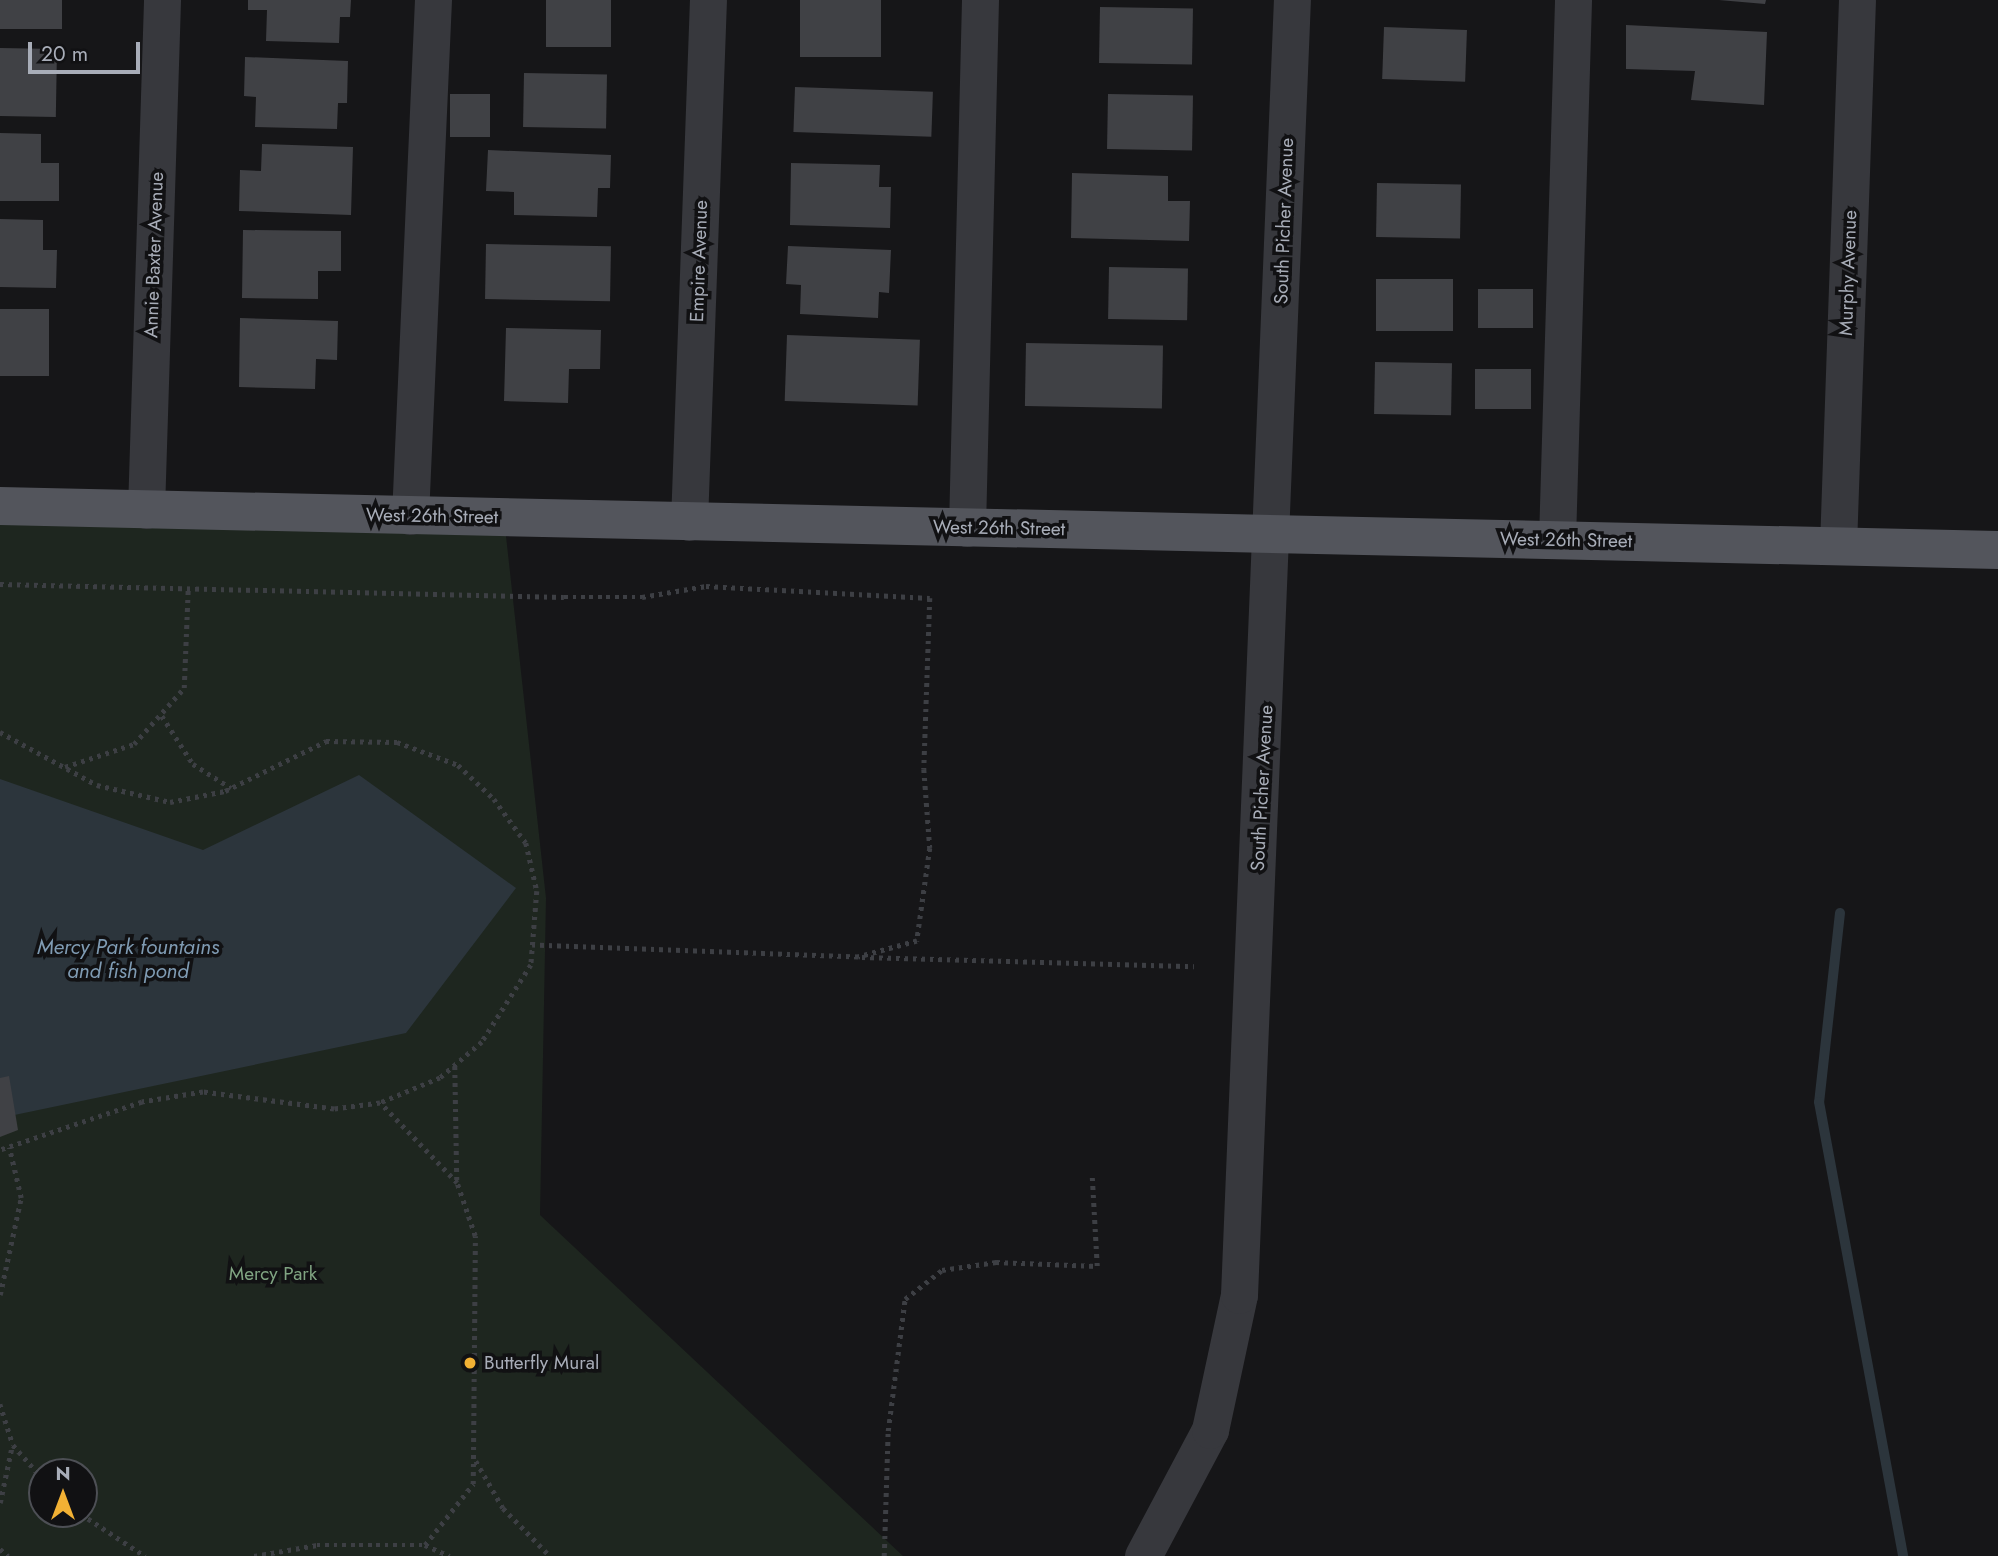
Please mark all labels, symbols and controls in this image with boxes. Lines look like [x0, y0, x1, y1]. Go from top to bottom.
scale bar [32, 28, 144, 72]
text: 20 m [41, 39, 88, 69]
street label: South Picher Avenue [1270, 137, 1298, 305]
street label: Annie Baxter Avenue [140, 171, 168, 339]
street label: Empire Avenue [685, 200, 713, 322]
street label: Murphy Avenue [1834, 210, 1862, 336]
street label: West 26th Street [366, 503, 498, 529]
street label: West 26th Street [933, 515, 1065, 541]
street label: West 26th Street [1500, 527, 1632, 553]
street label: South Picher Avenue [1246, 704, 1278, 872]
water label: Mercy Park fountains and fish pond [37, 934, 219, 984]
park label: Mercy Park [229, 1263, 317, 1285]
place label: Butterfly Mural [484, 1352, 599, 1374]
marker: Butterfly Mural [462, 1355, 478, 1371]
north arrow [28, 1458, 98, 1528]
text: N [55, 1460, 71, 1487]

